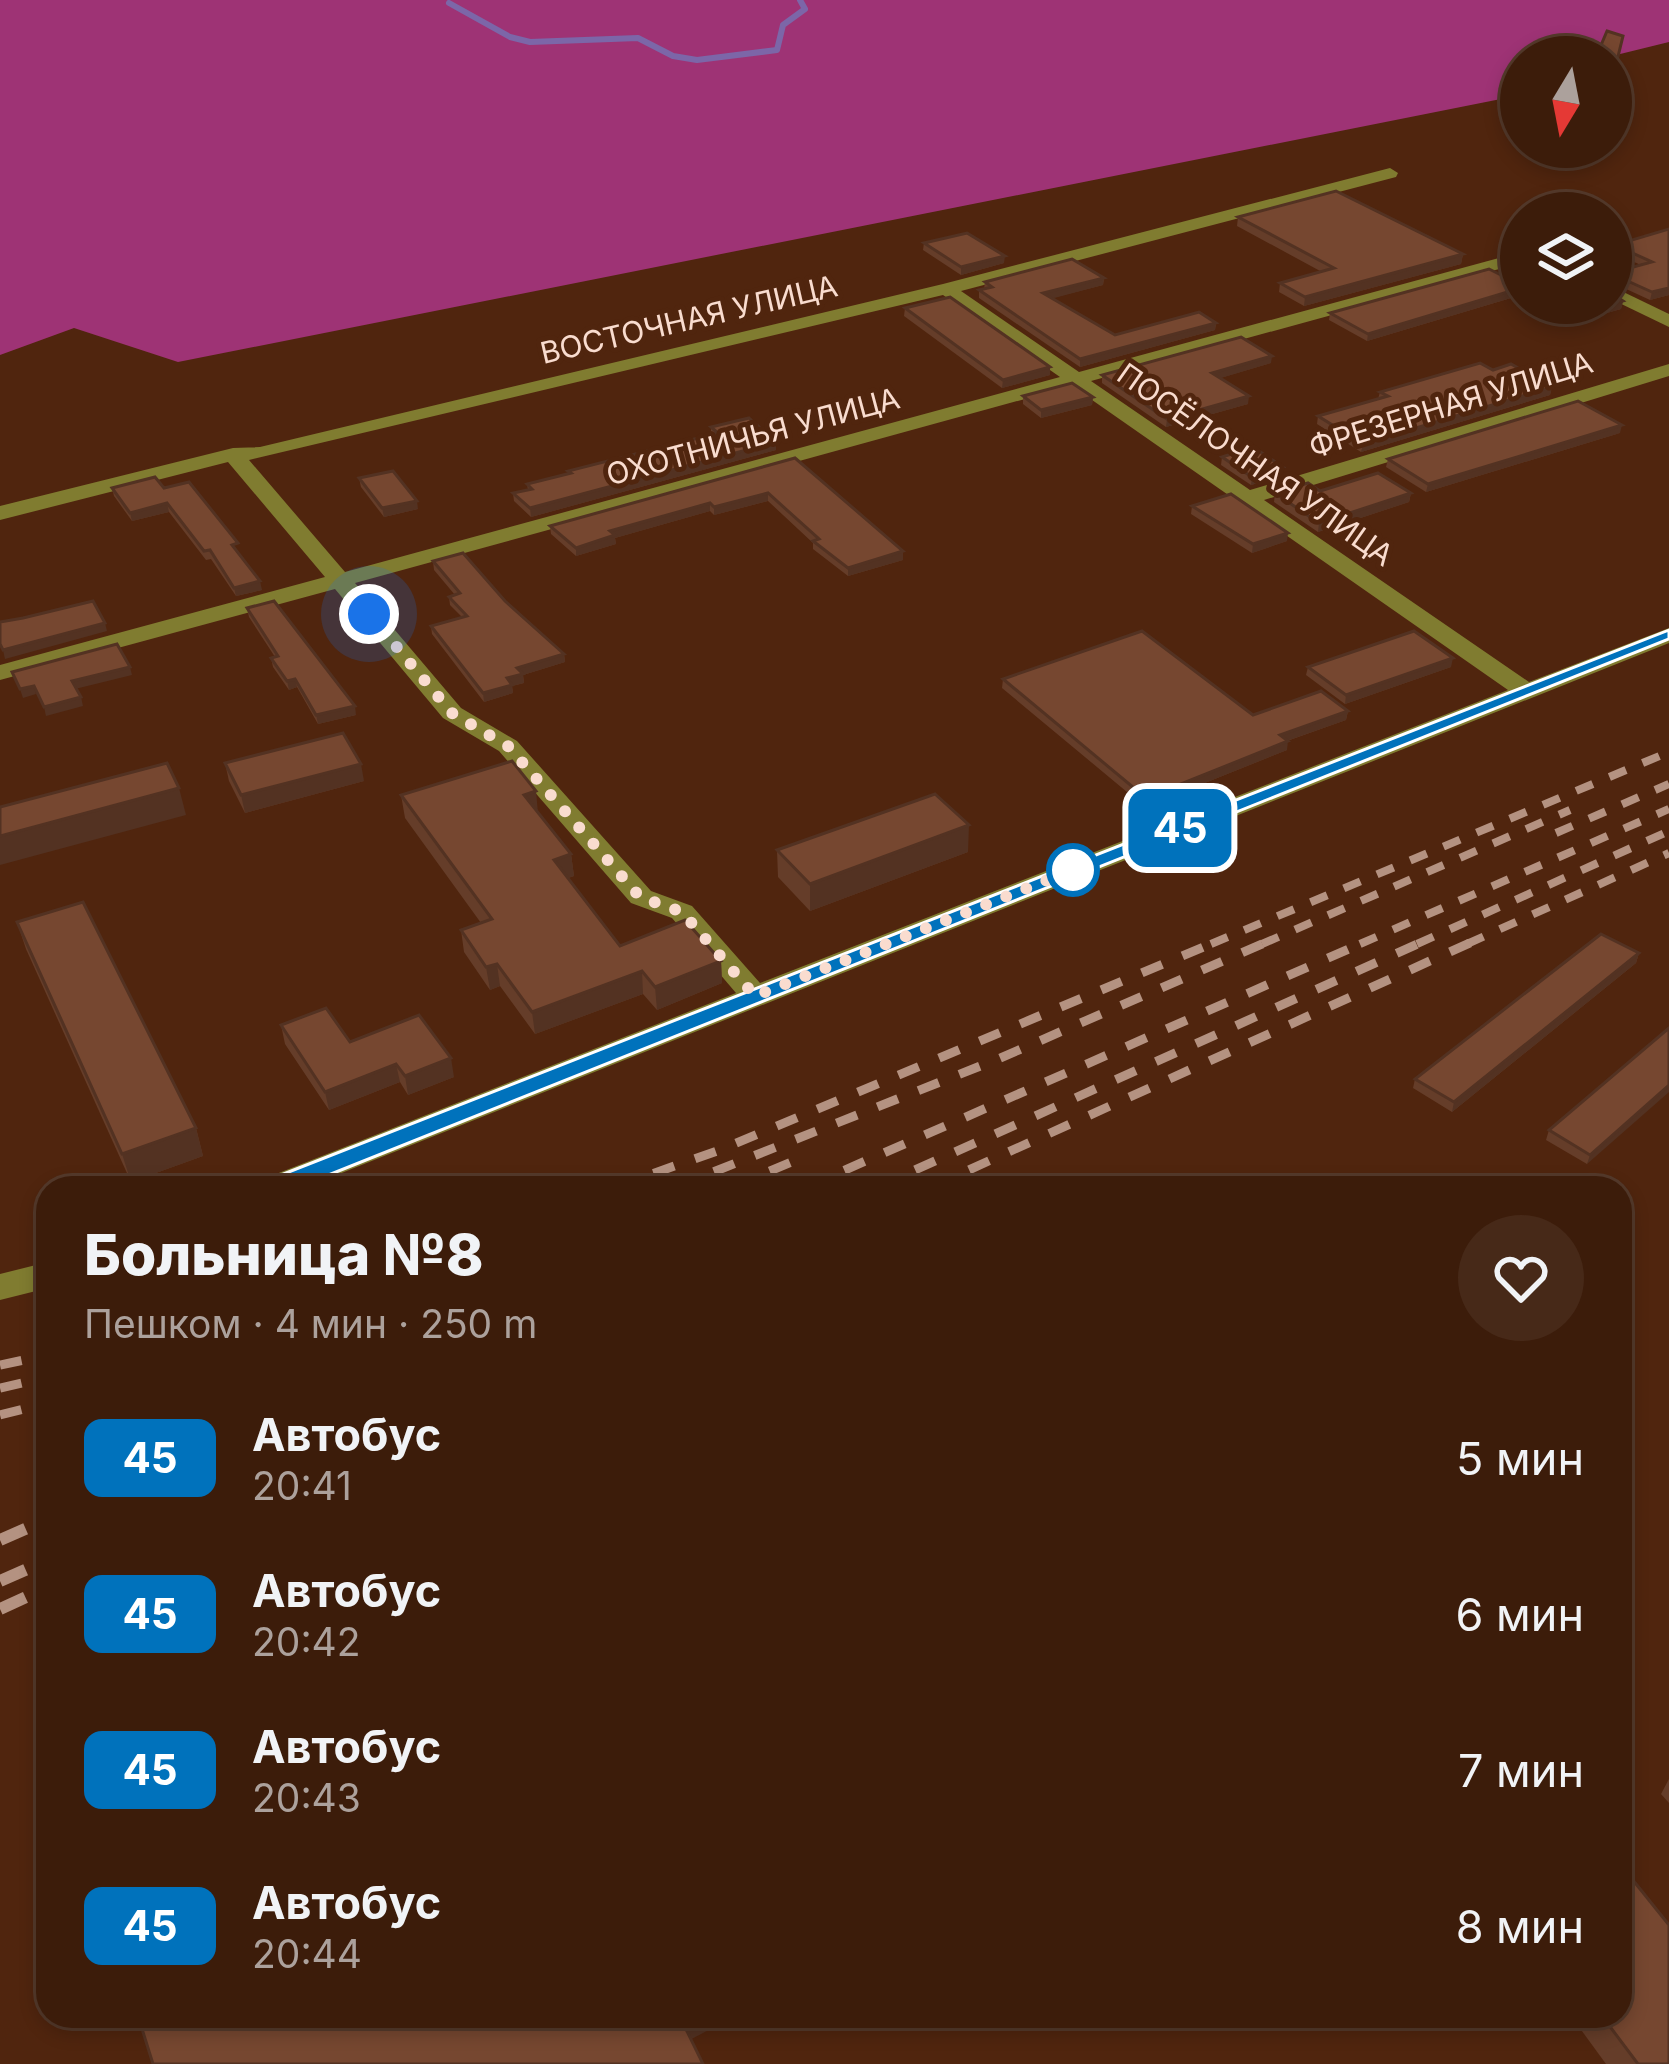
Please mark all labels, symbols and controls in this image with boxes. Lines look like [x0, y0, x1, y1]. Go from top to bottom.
north arrow [1500, 36, 1632, 168]
map controls [1500, 36, 1632, 324]
button: layers [1500, 192, 1632, 324]
street label: ВОСТОЧНАЯ УЛИЦА [537, 267, 841, 371]
street label: ФРЕЗЕРНАЯ УЛИЦА [1305, 344, 1597, 464]
street label: ПОСЁЛОЧНАЯ УЛИЦА [1111, 355, 1400, 573]
street label: ОХОТНИЧЬЯ УЛИЦА [602, 380, 903, 493]
your location [339, 584, 399, 644]
line badge: 45 [1126, 789, 1234, 867]
text: 45 [1152, 802, 1208, 853]
unlabelled marker [1048, 845, 1098, 895]
button: heart [1458, 1215, 1584, 1341]
text: Больница №8 [84, 1220, 484, 1289]
text: Пешком · 4 мин · 250 m [84, 1300, 537, 1347]
text: Автобус [252, 1407, 441, 1462]
text: 5 мин [1456, 1431, 1584, 1486]
text: 45 [122, 1432, 178, 1483]
text: 20:41 [252, 1462, 352, 1509]
text: Автобус [252, 1563, 441, 1618]
text: 6 мин [1456, 1587, 1584, 1642]
text: 45 [122, 1588, 178, 1639]
text: 20:42 [252, 1618, 361, 1665]
text: Автобус [252, 1719, 441, 1774]
text: 7 мин [1458, 1743, 1584, 1798]
text: 45 [122, 1744, 178, 1795]
text: 20:43 [252, 1774, 361, 1821]
text: Автобус [252, 1875, 441, 1930]
text: 8 мин [1456, 1899, 1584, 1954]
text: 45 [122, 1900, 178, 1951]
text: 20:44 [252, 1930, 362, 1977]

